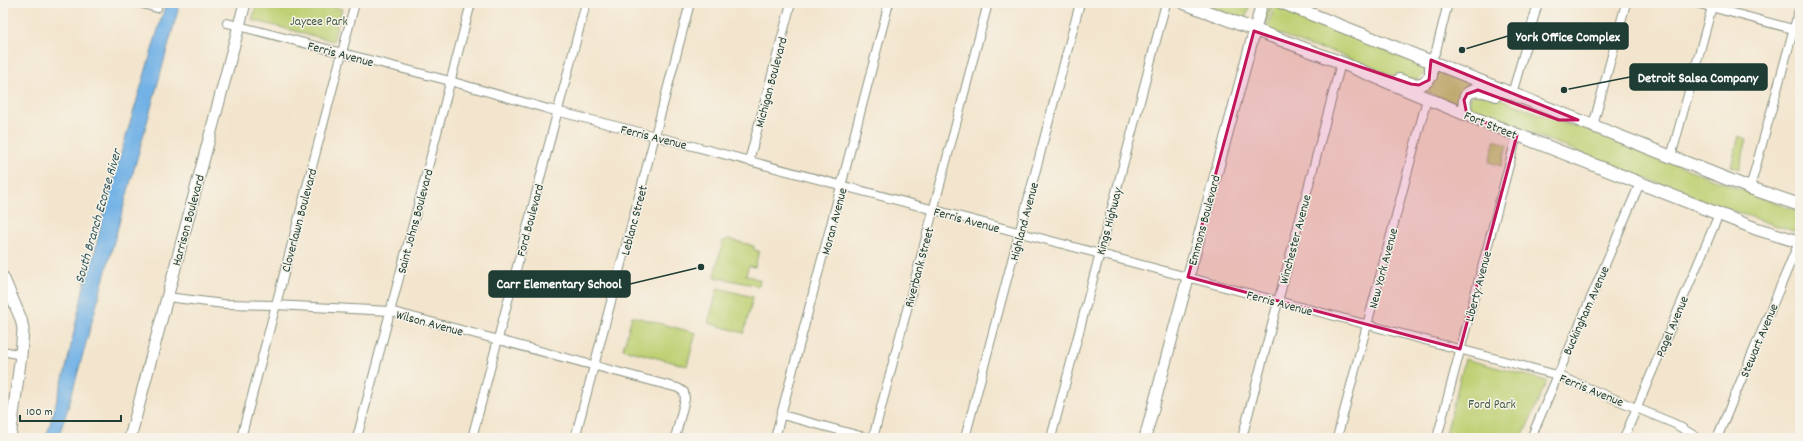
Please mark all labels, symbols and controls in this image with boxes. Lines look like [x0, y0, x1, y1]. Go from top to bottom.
park label: Jaycee Park [290, 13, 348, 32]
callout: York Office Complex [1508, 23, 1628, 49]
text: York Office Complex [1515, 28, 1621, 48]
street label: Michigan Boulevard [751, 35, 794, 130]
street label: Ferris Avenue [305, 37, 376, 73]
callout: Detroit Salsa Company [1630, 64, 1767, 90]
text: Detroit Salsa Company [1638, 69, 1760, 89]
street label: Fort Street [1461, 107, 1520, 146]
street label: Ferris Avenue [618, 121, 689, 156]
water label: South Branch Ecorse River [70, 145, 128, 286]
street label: Cloverlawn Boulevard [277, 167, 323, 275]
street label: Saint Johns Boulevard [393, 167, 440, 276]
street label: Harrison Boulevard [168, 173, 211, 268]
street label: Emmons Boulevard [1184, 173, 1227, 268]
street label: Highland Avenue [1006, 180, 1045, 263]
street label: Ford Boulevard [513, 182, 550, 259]
street label: Leblanc Street [617, 183, 654, 258]
street label: Kings Highway [1092, 185, 1129, 257]
street label: Moran Avenue [817, 186, 854, 257]
street label: Winchester Avenue [1275, 192, 1318, 287]
street label: Ferris Avenue [931, 203, 1002, 239]
street label: Riverbank Street [901, 225, 940, 310]
street label: New York Avenue [1365, 226, 1404, 311]
street label: Liberty Avenue [1461, 249, 1498, 324]
street label: Buckingham Avenue [1559, 263, 1616, 359]
callout: Carr Elementary School [489, 271, 630, 297]
text: Carr Elementary School [497, 275, 622, 295]
street label: Ferris Avenue [1244, 286, 1315, 322]
street label: Pagel Avenue [1652, 293, 1695, 361]
street label: Stewart Avenue [1736, 301, 1785, 381]
street label: Wilson Avenue [394, 306, 465, 343]
street label: Ferris Avenue [1556, 370, 1626, 413]
park label: Ford Park [1468, 396, 1516, 415]
scale bar [20, 397, 121, 423]
text: 100 m [26, 404, 53, 421]

